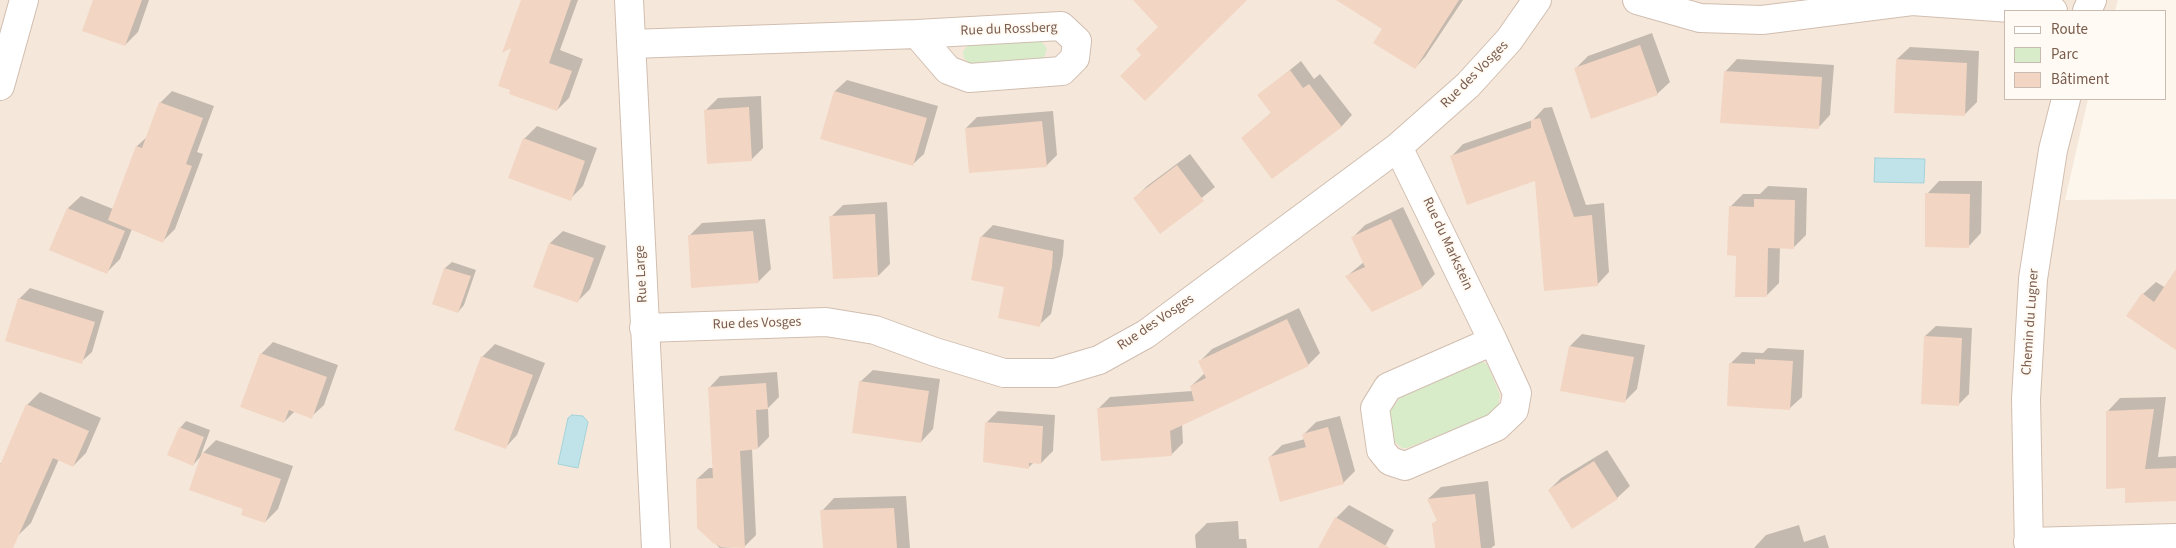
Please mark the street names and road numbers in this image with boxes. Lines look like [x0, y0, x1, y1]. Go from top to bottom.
street label: Rue du Rossberg [960, 20, 1058, 40]
street label: Rue des Vosges [1438, 38, 1512, 112]
street label: Rue du Markstein [1418, 195, 1476, 293]
street label: Rue Large [632, 245, 652, 303]
street label: Chemin du Lugner [2019, 268, 2043, 376]
street label: Rue des Vosges [1114, 291, 1198, 355]
street label: Rue des Vosges [712, 314, 802, 334]

